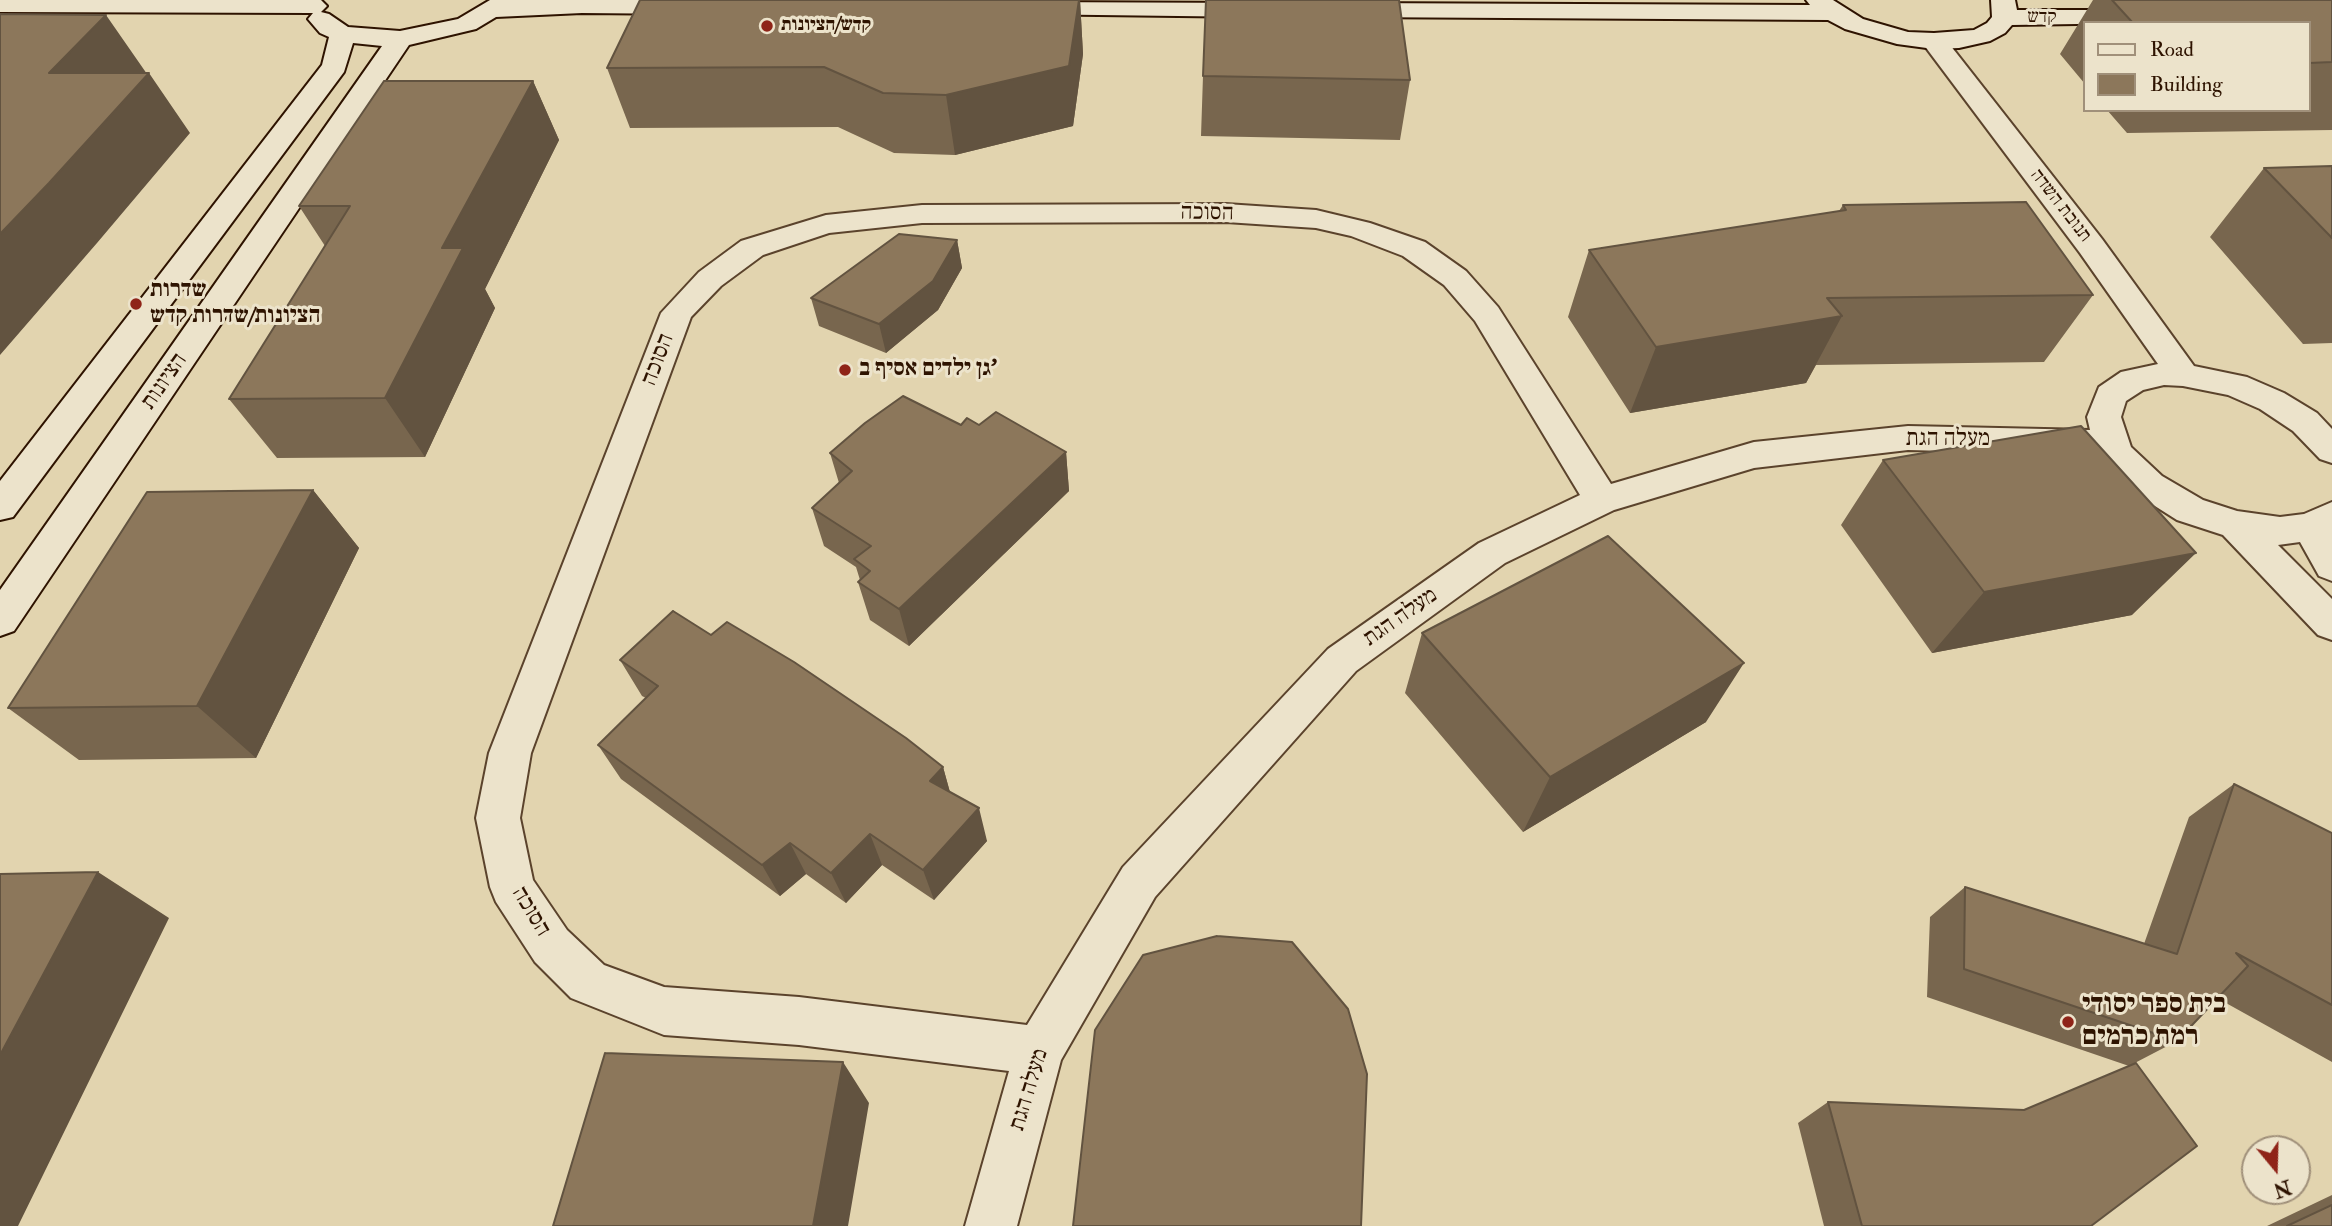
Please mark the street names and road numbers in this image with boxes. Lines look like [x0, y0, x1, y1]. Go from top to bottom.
street label: קדש [2027, 7, 2057, 29]
street label: תנובת השדה [2024, 165, 2096, 247]
street label: הסוכה [1180, 200, 1234, 228]
street label: הסוכה [637, 330, 681, 390]
street label: הציונות [136, 349, 194, 415]
street label: מעלה הגת [1906, 426, 1990, 454]
street label: מעלה הגת [1359, 583, 1443, 653]
street label: הסוכה [504, 882, 556, 942]
street label: מעלה הגת [1004, 1046, 1056, 1134]

